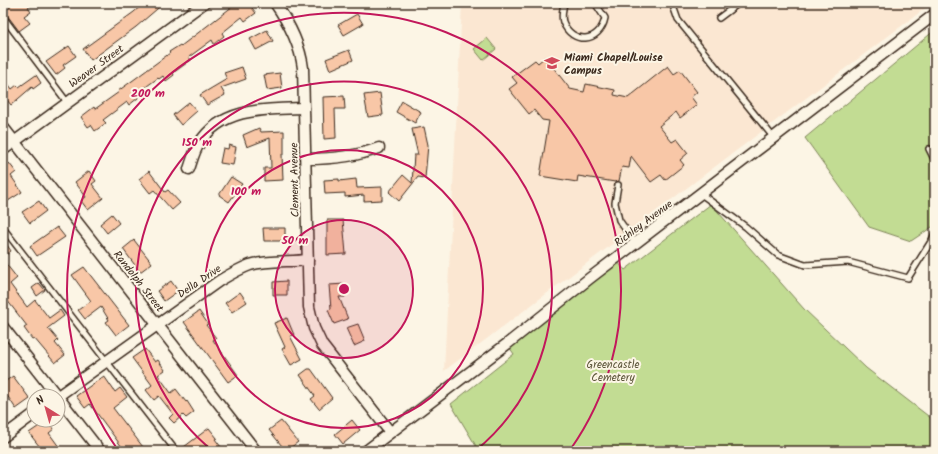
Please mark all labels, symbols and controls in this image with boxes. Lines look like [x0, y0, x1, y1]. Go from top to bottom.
street label: Weaver Street [65, 40, 128, 93]
place label: Miami Chapel/Louise Campus [564, 49, 663, 80]
school or university icon: Miami Chapel/Louise Campus [543, 54, 561, 72]
text: 200 m [131, 84, 165, 103]
text: 150 m [182, 133, 212, 152]
street label: Clement Avenue [285, 142, 305, 218]
text: 100 m [231, 182, 261, 201]
street label: Richley Avenue [610, 196, 677, 252]
text: 50 m [281, 231, 309, 250]
street label: Randolph Street [108, 247, 169, 317]
street label: Della Drive [174, 260, 225, 303]
centre of rings [337, 282, 351, 296]
park label: Greencastle Cemetery [587, 356, 639, 387]
north arrow [26, 388, 66, 428]
text: N [32, 392, 49, 410]

